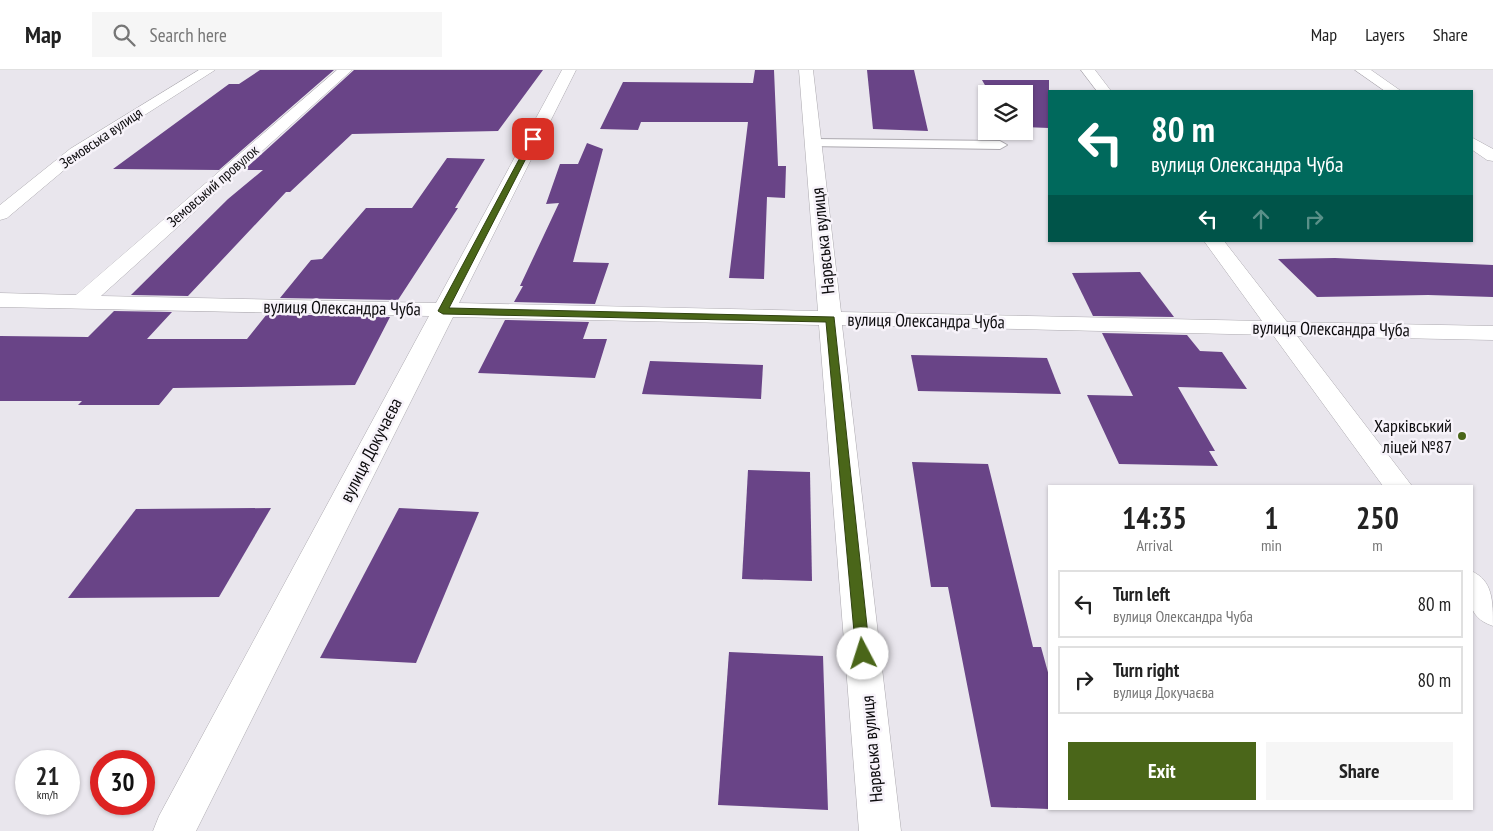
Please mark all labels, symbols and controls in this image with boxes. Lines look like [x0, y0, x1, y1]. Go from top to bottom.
search box [92, 12, 442, 57]
text: Map [25, 19, 62, 50]
icon: search [110, 21, 138, 49]
text: Search here [150, 23, 227, 47]
text: Map [1311, 23, 1337, 46]
text: Layers [1365, 23, 1405, 46]
text: Share [1433, 23, 1468, 46]
map controls [978, 85, 1033, 140]
button: layers [978, 85, 1033, 140]
street label: Земовська вулиця [56, 103, 146, 172]
text: 80 m [1151, 106, 1215, 152]
icon: left [1068, 110, 1133, 175]
pin [512, 118, 554, 160]
icon: arrive [519, 125, 547, 153]
street label: Земовський провулок [163, 140, 263, 231]
text: вулиця Олександра Чуба [1151, 150, 1343, 178]
street label: Нарвська вулиця [805, 187, 840, 295]
icon: left [1194, 205, 1222, 233]
icon: ahead [1247, 205, 1275, 233]
icon: right [1300, 205, 1328, 233]
street label: вулиця Олександра Чуба [263, 295, 421, 320]
street label: вулиця Олександра Чуба [847, 308, 1005, 333]
street label: вулиця Олександра Чуба [1252, 316, 1410, 341]
street label: вулиця Докучаєва [334, 394, 407, 506]
place label: Харківський ліцей №87 [1374, 414, 1452, 458]
marker: Харківський ліцей №87 [1456, 430, 1468, 442]
text: 14:35 [1122, 498, 1187, 537]
text: 1 [1264, 498, 1279, 537]
text: 250 [1356, 498, 1399, 537]
text: Arrival [1136, 535, 1173, 555]
text: min [1261, 535, 1282, 555]
text: m [1372, 535, 1383, 555]
text: Turn left [1113, 582, 1170, 606]
icon: left [1070, 590, 1098, 618]
text: 80 m [1418, 592, 1451, 616]
text: вулиця Олександра Чуба [1113, 606, 1253, 626]
position arrow [836, 627, 888, 679]
text: Turn right [1113, 658, 1179, 682]
icon: right [1070, 666, 1098, 694]
text: 80 m [1418, 668, 1451, 692]
text: вулиця Докучаєва [1113, 682, 1214, 702]
street label: Нарвська вулиця [855, 695, 888, 803]
button: Exit [1068, 742, 1256, 800]
button: Share [1266, 742, 1453, 800]
speed limit sign: 30 [90, 750, 155, 815]
text: 21 [36, 760, 59, 792]
text: km/h [37, 787, 58, 802]

